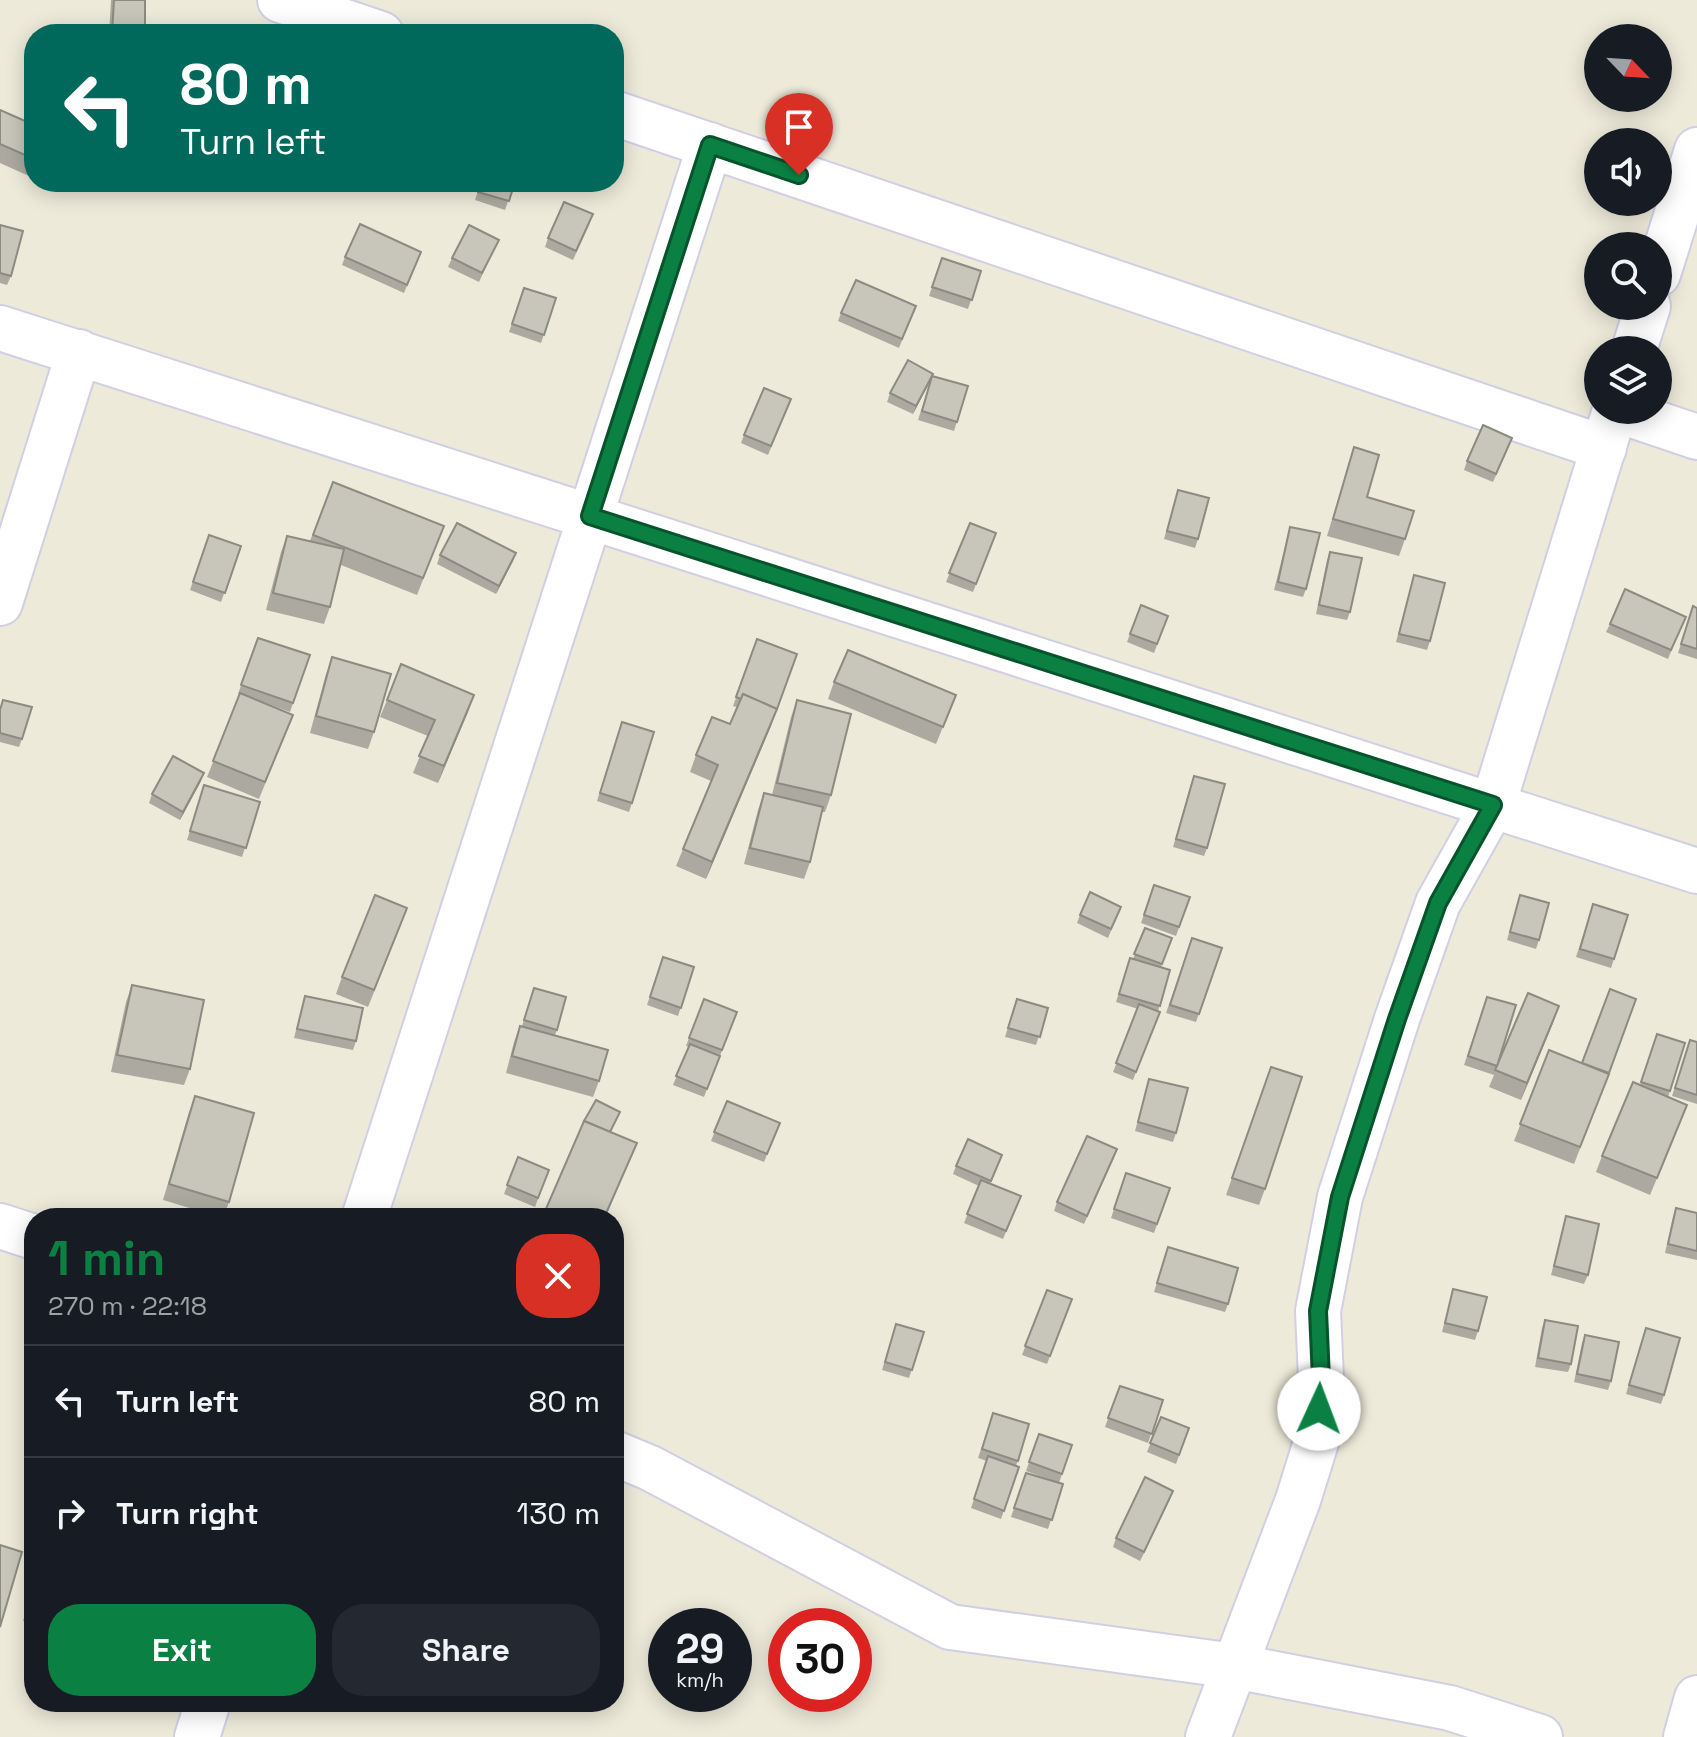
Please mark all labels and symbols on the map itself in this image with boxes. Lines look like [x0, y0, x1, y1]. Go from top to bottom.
north arrow [1584, 24, 1672, 112]
pin [765, 93, 833, 175]
position arrow [1277, 1367, 1361, 1451]
speed limit sign: 30 [768, 1608, 872, 1712]

